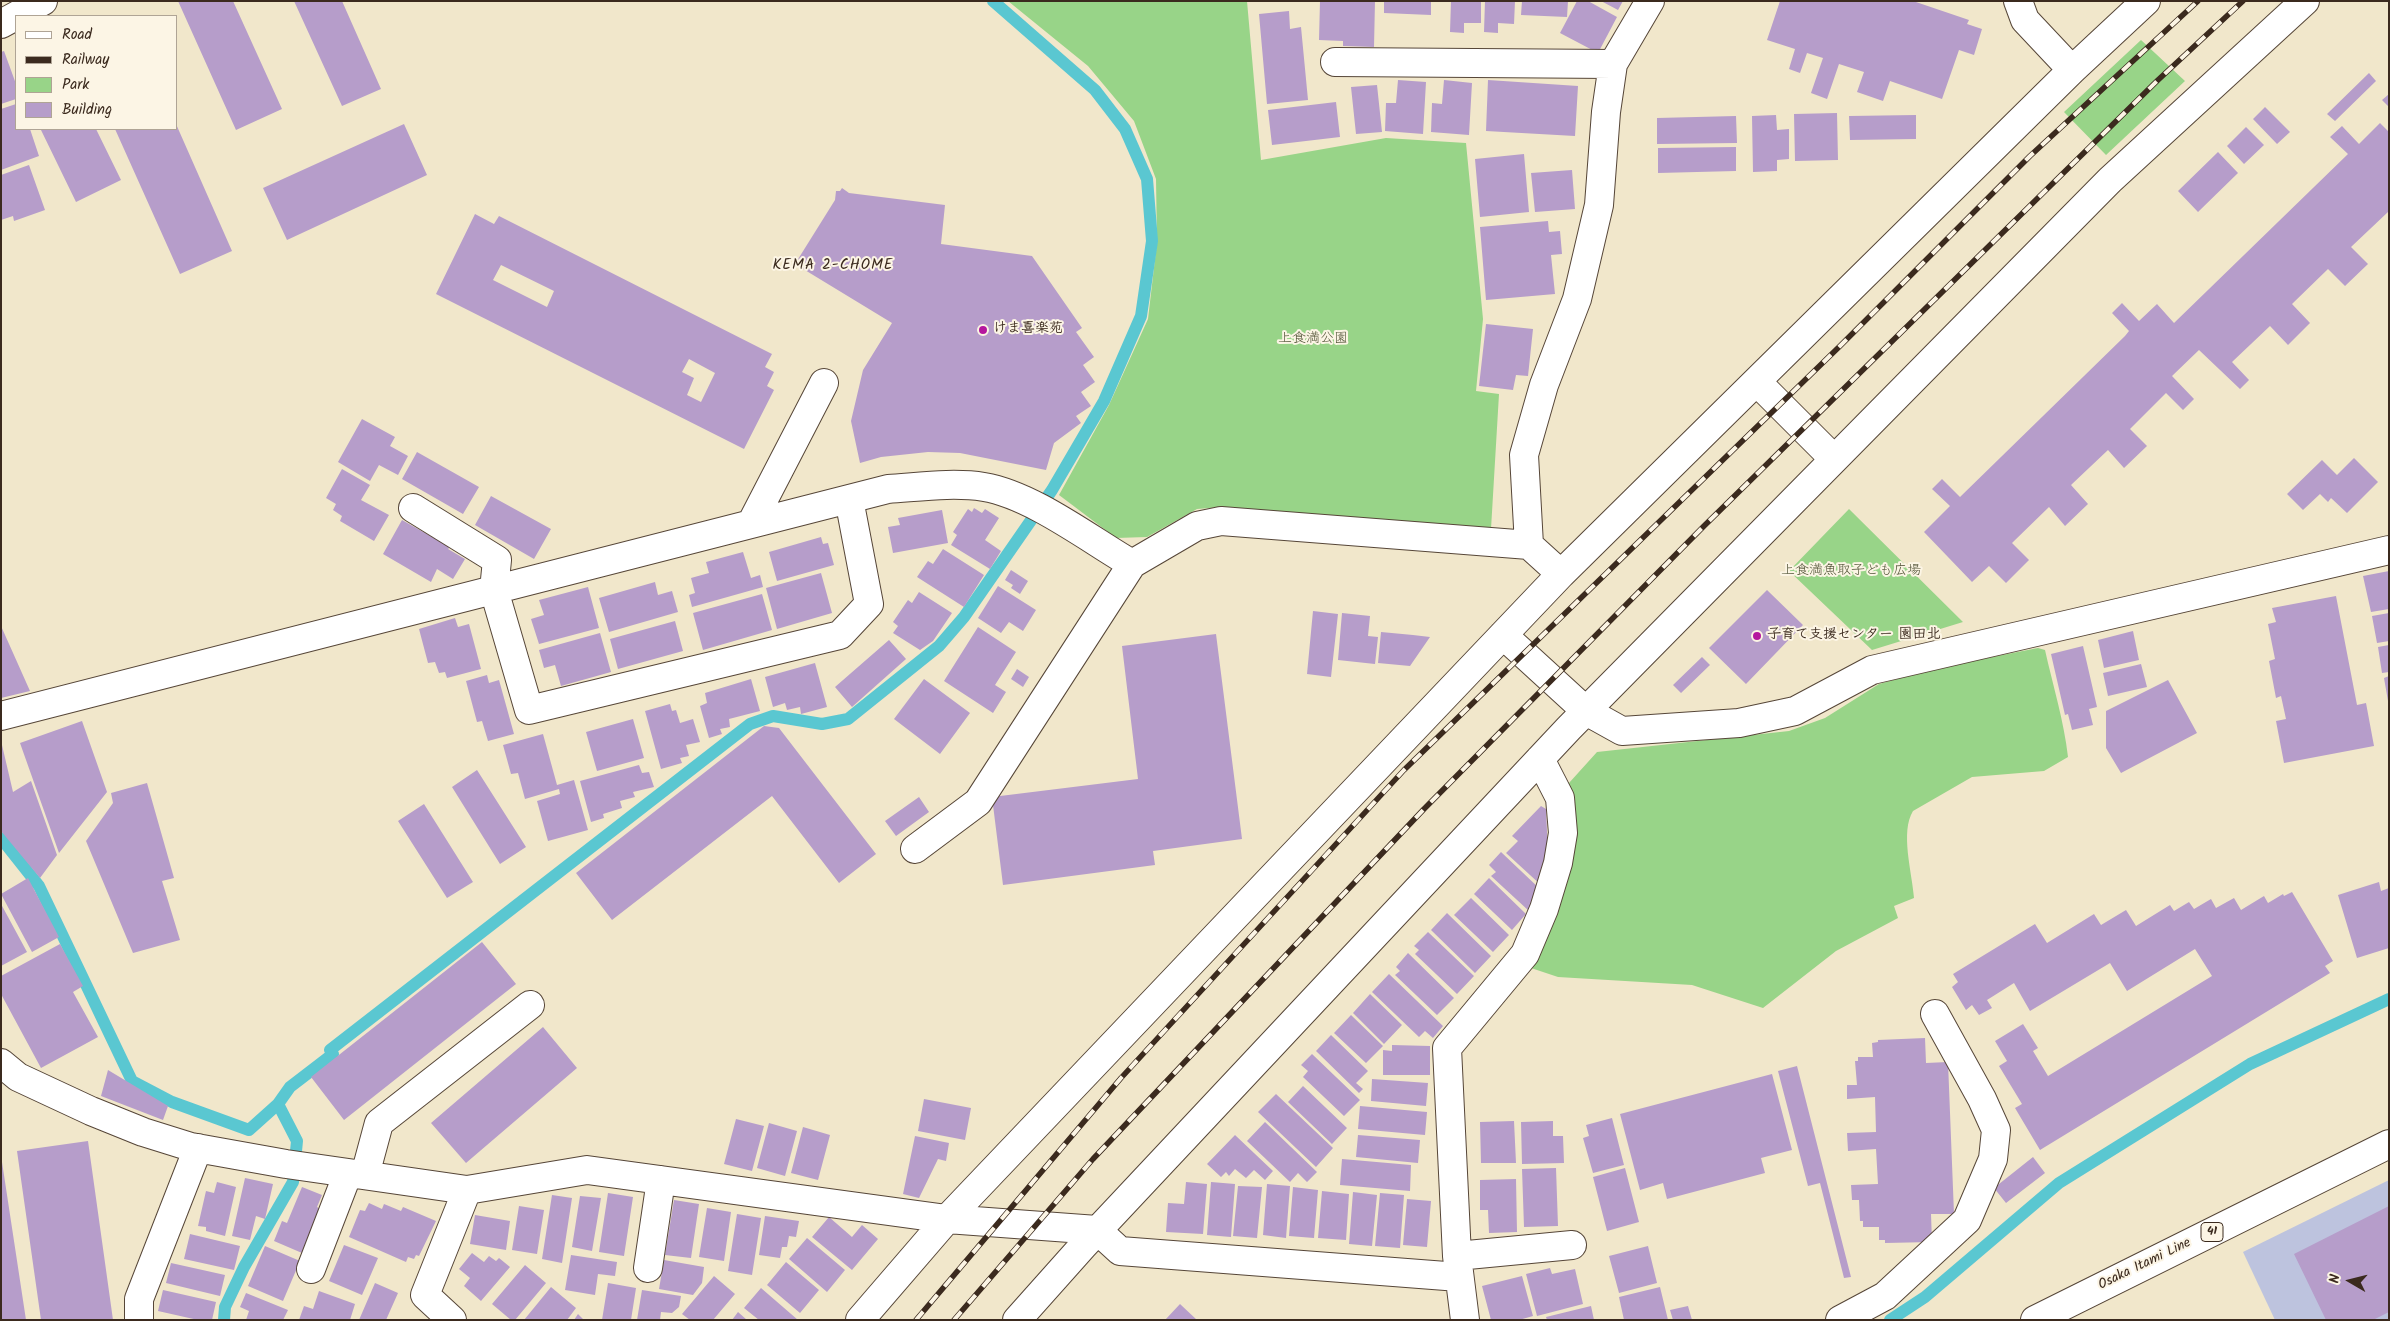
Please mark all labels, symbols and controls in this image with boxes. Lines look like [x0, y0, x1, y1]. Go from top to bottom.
legend [15, 15, 178, 130]
text: Road [62, 23, 92, 47]
text: Railway [62, 48, 109, 72]
text: Park [62, 73, 89, 97]
text: Building [62, 98, 112, 122]
district label: KEMA 2-CHOME [771, 257, 895, 275]
place label: けま喜楽苑 [993, 322, 1063, 338]
marker: けま喜楽苑 [977, 324, 989, 336]
park label: 上食満公園 [1278, 332, 1348, 348]
park label: 上食満魚取子ども広場 [1781, 564, 1921, 580]
place label: 子育て支援センター 園田北 [1767, 628, 1940, 644]
marker: 子育て支援センター 園田北 [1751, 630, 1763, 642]
road number: 41 [2201, 1222, 2223, 1242]
street label: Osaka Itami Line [2096, 1235, 2194, 1295]
north arrow [2325, 1256, 2375, 1306]
text: N [2324, 1273, 2347, 1285]

